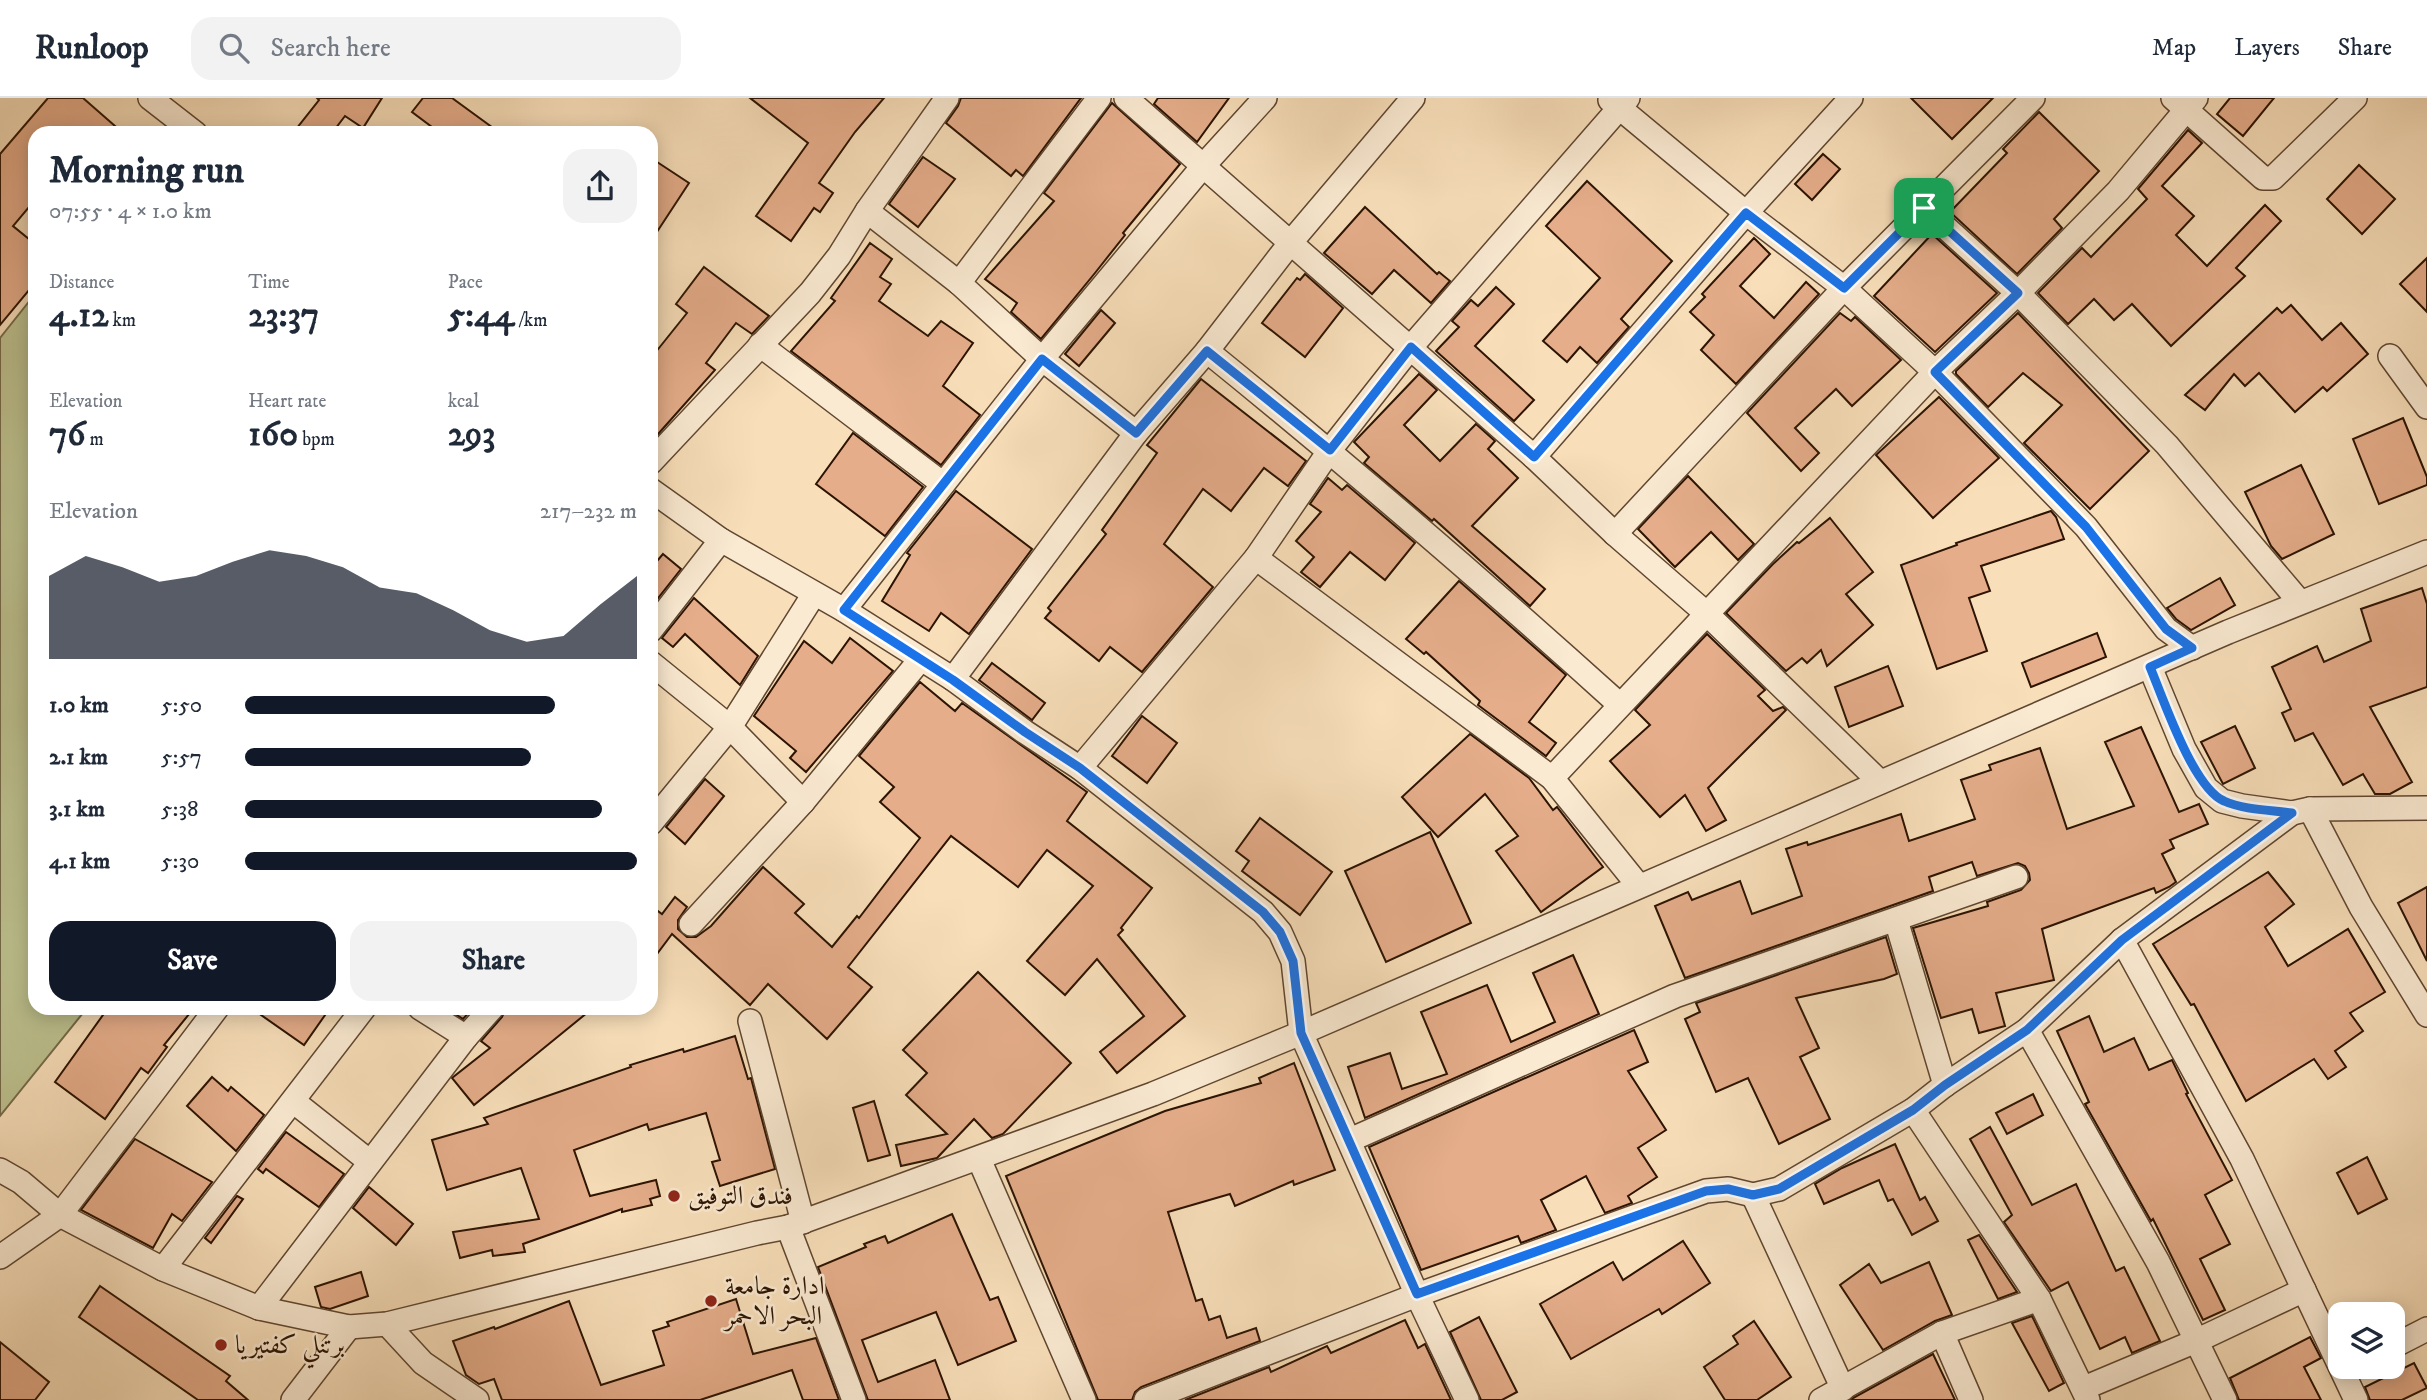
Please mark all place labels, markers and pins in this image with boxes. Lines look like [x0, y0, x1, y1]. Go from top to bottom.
pin [1894, 178, 1954, 238]
place label: فندق التوفيق [688, 1180, 793, 1213]
marker: فندق التوفيق [666, 1188, 682, 1204]
place label: ادارة جامعة البحر الاحمر [722, 1270, 825, 1333]
marker: ادارة جامعة البحر الاحمر [703, 1293, 719, 1309]
place label: برتنلي كفتيريا [235, 1329, 345, 1369]
marker: برتنلي كفتيريا [213, 1337, 229, 1353]

